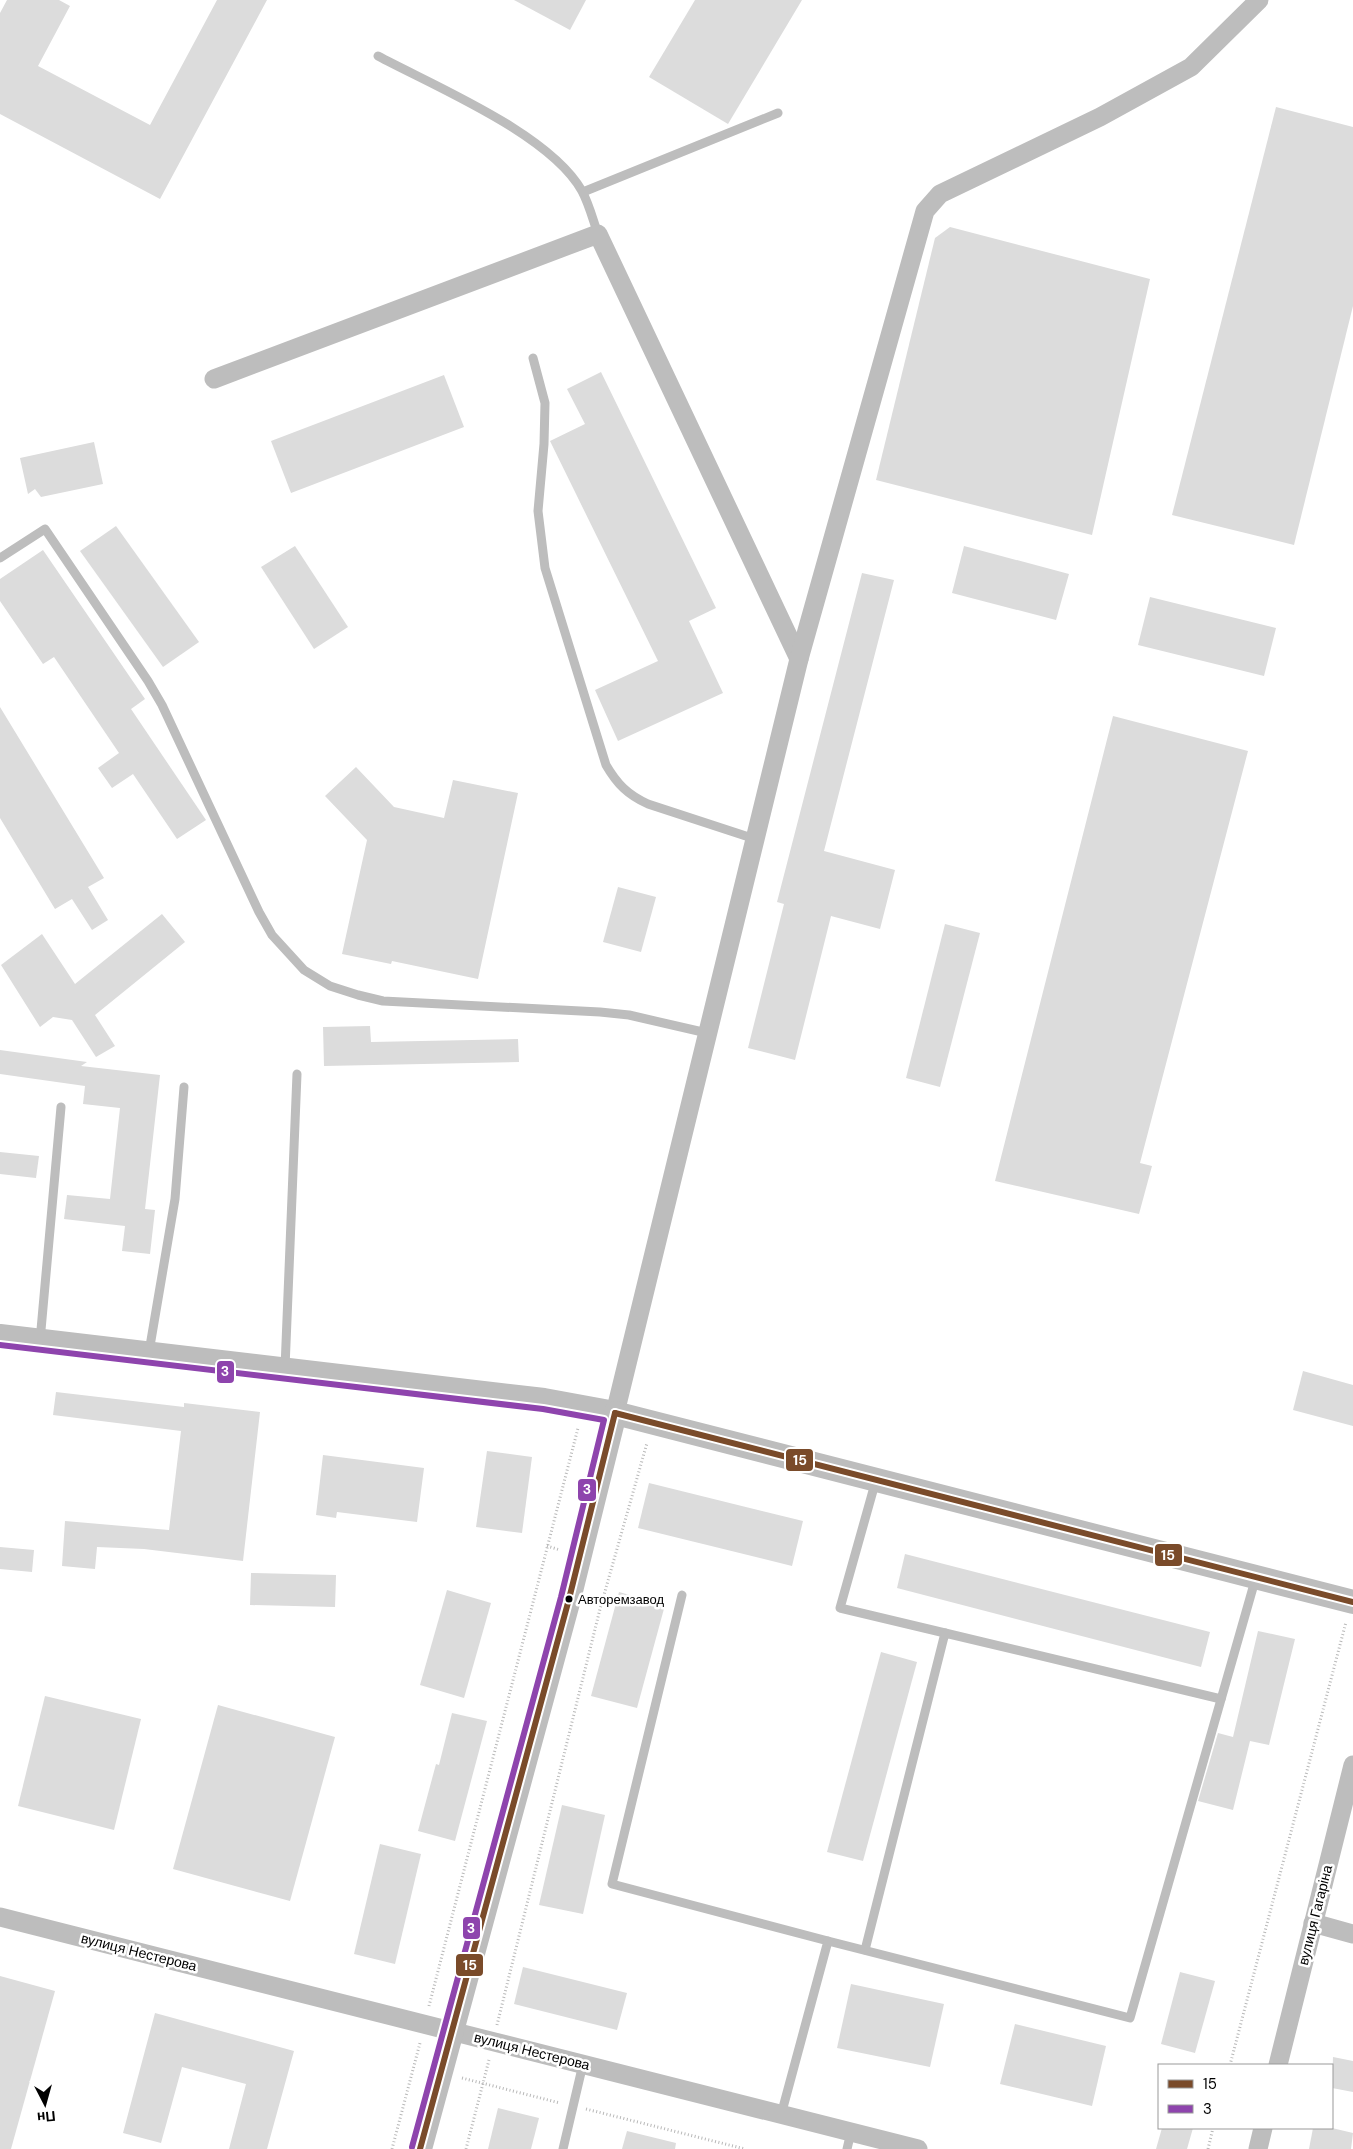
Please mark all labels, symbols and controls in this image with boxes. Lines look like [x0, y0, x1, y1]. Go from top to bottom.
line badge: 3 [216, 1360, 235, 1384]
text: 3 [221, 1362, 229, 1380]
line badge: 15 [785, 1448, 814, 1472]
text: 15 [793, 1451, 807, 1469]
line badge: 3 [577, 1478, 597, 1502]
text: 3 [583, 1480, 591, 1498]
line badge: 15 [1154, 1543, 1183, 1567]
text: 15 [1161, 1546, 1175, 1564]
place label: Авторемзавод [578, 1591, 664, 1608]
marker: Авторемзавод [564, 1594, 574, 1604]
street label: вулиця Гагаріна [1294, 1863, 1336, 1967]
line badge: 3 [462, 1916, 481, 1940]
text: 3 [467, 1919, 475, 1937]
street label: вулиця Нестерова [79, 1929, 199, 1975]
line badge: 15 [455, 1953, 484, 1977]
text: 15 [463, 1956, 477, 1974]
street label: вулиця Нестерова [472, 2028, 592, 2074]
legend [1158, 2064, 1333, 2129]
text: 15 [1203, 2074, 1217, 2094]
north arrow [20, 2079, 70, 2129]
text: 3 [1203, 2099, 1212, 2119]
text: Пн [36, 2107, 57, 2127]

